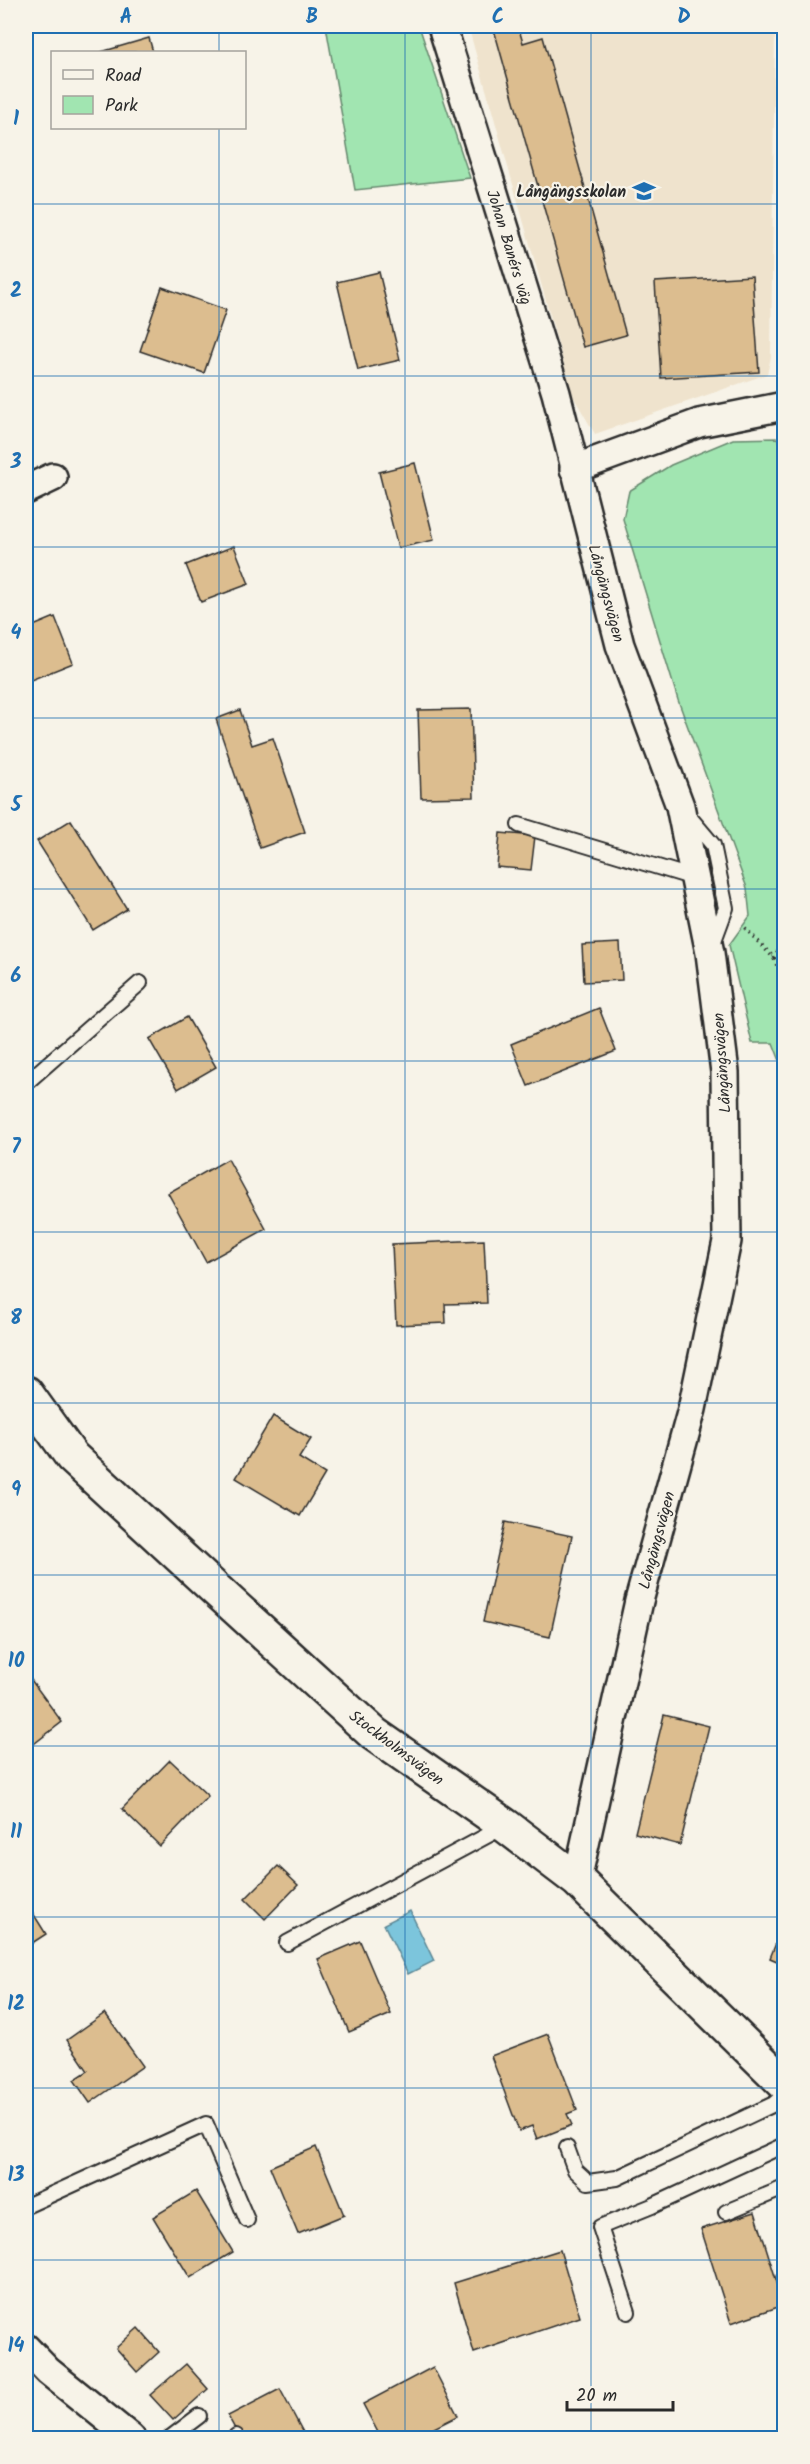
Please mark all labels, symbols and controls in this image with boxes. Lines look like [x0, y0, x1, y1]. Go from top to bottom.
text: A [120, 2, 132, 34]
text: B [306, 2, 318, 34]
text: C [492, 2, 504, 34]
text: D [677, 2, 691, 34]
legend [51, 51, 246, 129]
text: Road [105, 62, 142, 91]
text: Park [105, 92, 138, 121]
text: 1 [13, 104, 19, 136]
school or university icon: Långängsskolan [631, 178, 657, 204]
place label: Långängsskolan [516, 180, 626, 205]
street label: Johan Banérs väg [479, 187, 538, 308]
text: 2 [10, 276, 22, 308]
text: 3 [10, 447, 22, 479]
street label: Långängsvägen [580, 542, 631, 645]
text: 4 [11, 618, 22, 650]
text: 5 [10, 790, 23, 822]
text: 6 [11, 961, 22, 993]
street label: Långängsvägen [707, 1012, 738, 1114]
text: 7 [11, 1132, 21, 1164]
text: 8 [10, 1303, 22, 1335]
text: 9 [11, 1475, 21, 1507]
street label: Långängsvägen [632, 1489, 683, 1592]
text: 10 [8, 1646, 25, 1678]
street label: Stockholmsvägen [343, 1704, 449, 1792]
text: 11 [10, 1817, 22, 1849]
text: 12 [7, 1989, 25, 2021]
text: 13 [8, 2160, 25, 2192]
text: 14 [8, 2331, 25, 2363]
scale bar [567, 2374, 674, 2412]
text: 20 m [576, 2382, 617, 2411]

